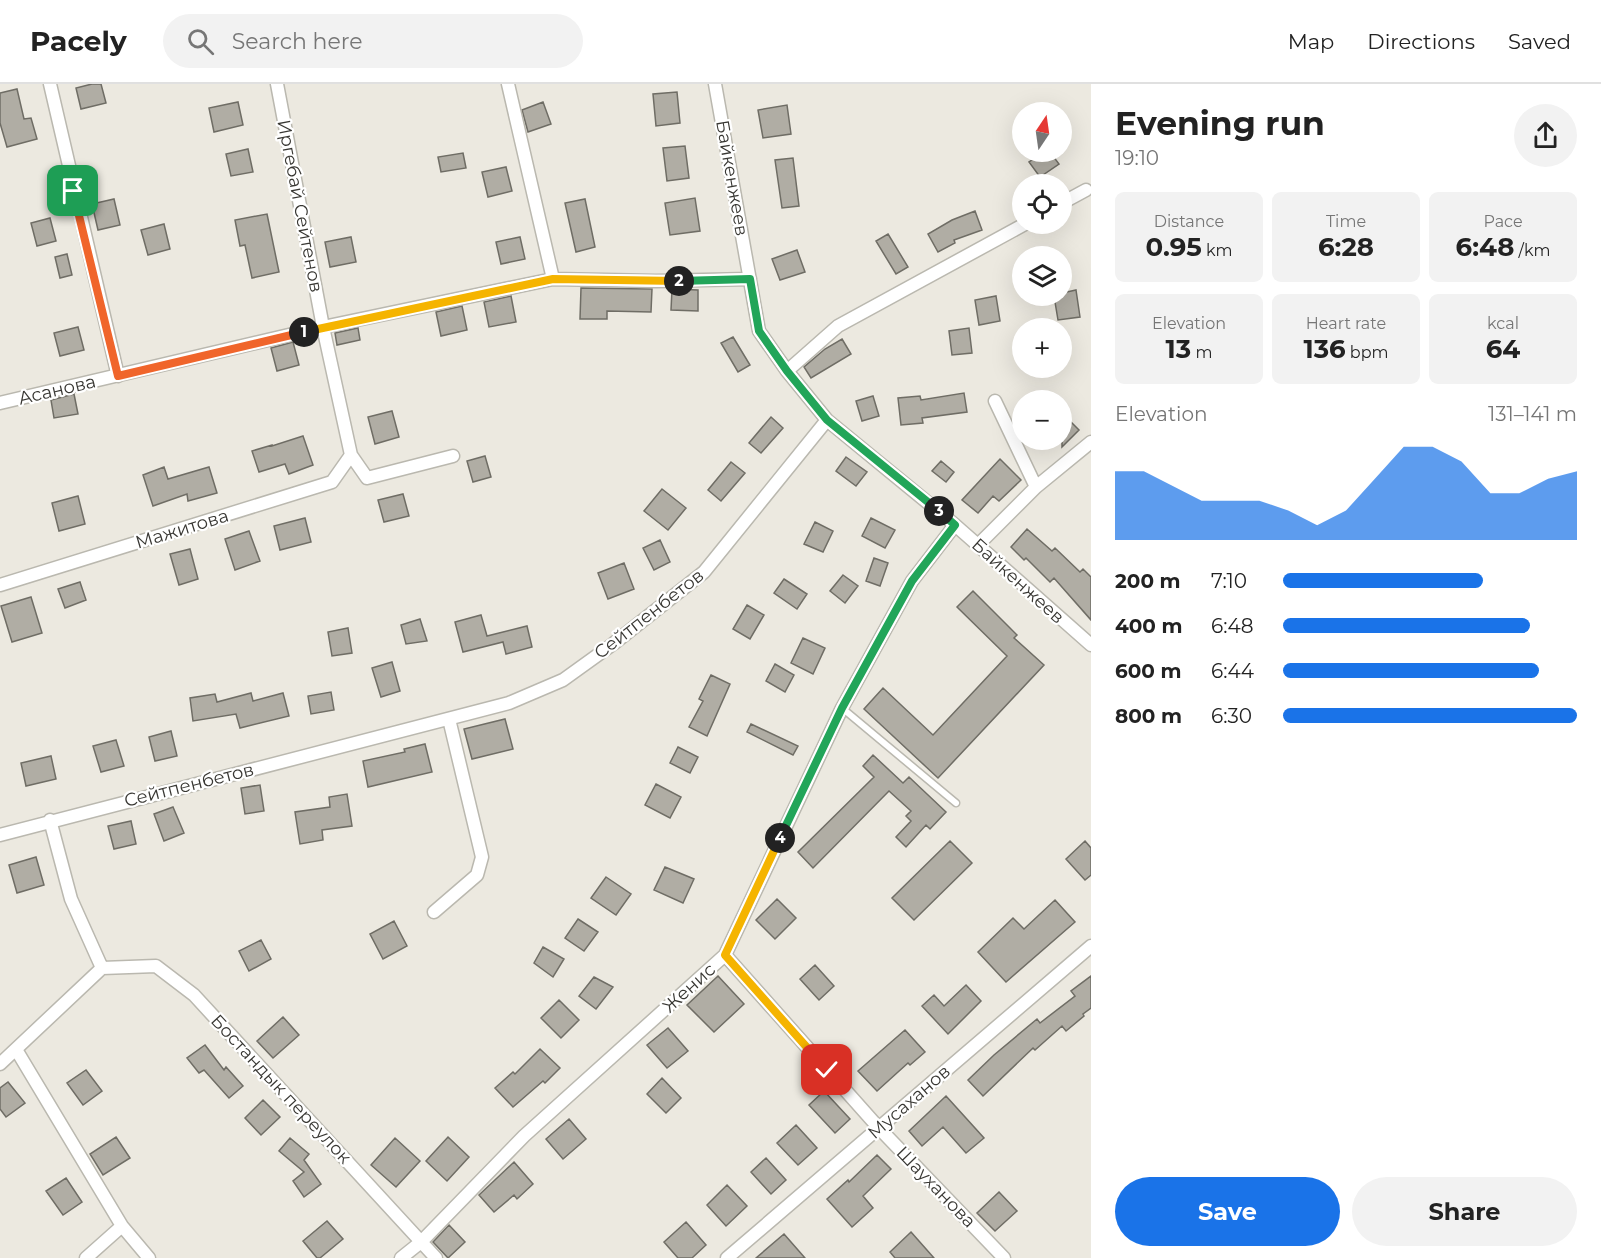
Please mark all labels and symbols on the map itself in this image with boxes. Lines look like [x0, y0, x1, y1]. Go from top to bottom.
north arrow [1012, 102, 1072, 162]
street label: Иргебай Сейтенов [272, 118, 328, 294]
street label: Байкенжеев [711, 118, 753, 238]
pin [47, 165, 98, 216]
pin: 2 [664, 266, 694, 296]
pin: 1 [289, 317, 319, 347]
street label: Асанова [16, 370, 98, 410]
pin: 3 [924, 496, 954, 526]
street label: Мажитова [133, 504, 231, 554]
street label: Байкенжеев [967, 534, 1069, 628]
street label: Сейтпенбетов [590, 564, 708, 664]
street label: Сейтпенбетов [122, 758, 256, 812]
pin: 4 [765, 823, 795, 853]
street label: Женис [658, 959, 720, 1017]
street label: Бостандык переулок [206, 1010, 356, 1169]
pin [801, 1044, 852, 1095]
street label: Мусаханов [863, 1060, 955, 1144]
street label: Шауханова [892, 1142, 980, 1232]

